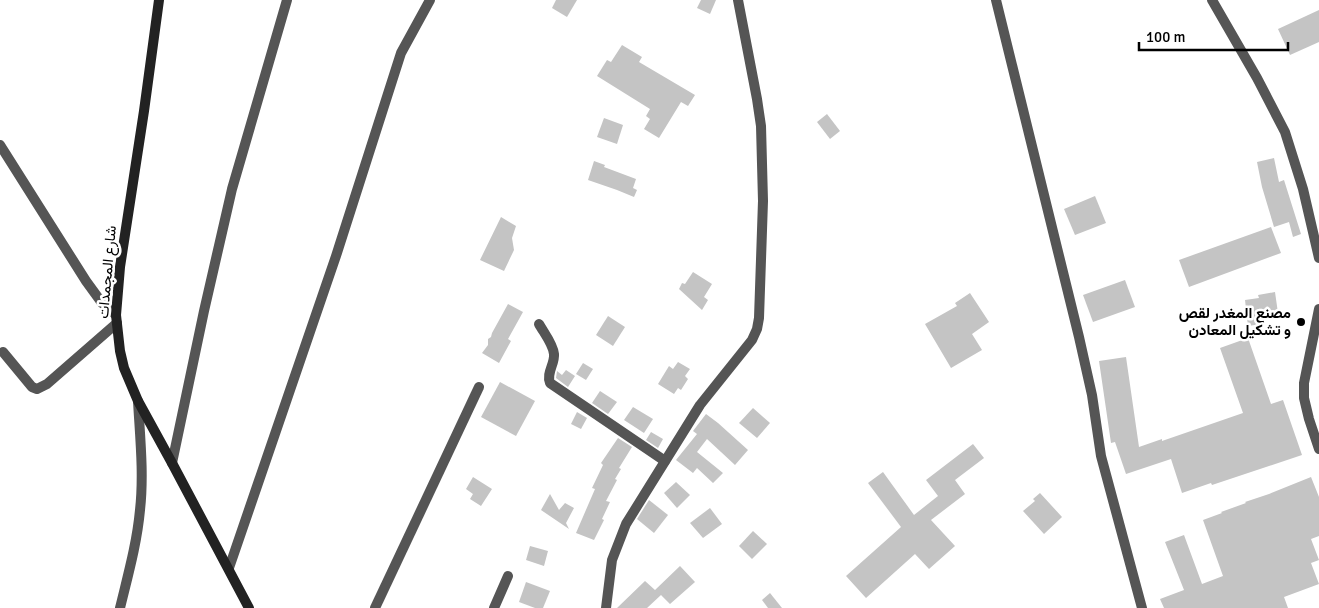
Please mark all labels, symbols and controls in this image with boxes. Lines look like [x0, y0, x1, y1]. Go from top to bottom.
scale bar [1139, 20, 1288, 52]
text: 100 m [1146, 28, 1186, 46]
street label: شارع المجمدات [94, 225, 122, 319]
place label: مصنع المغدر لقص و تشكيل المعادن [1179, 304, 1291, 339]
marker: مصنع المغدر لقص و تشكيل المعادن [1295, 316, 1307, 328]

